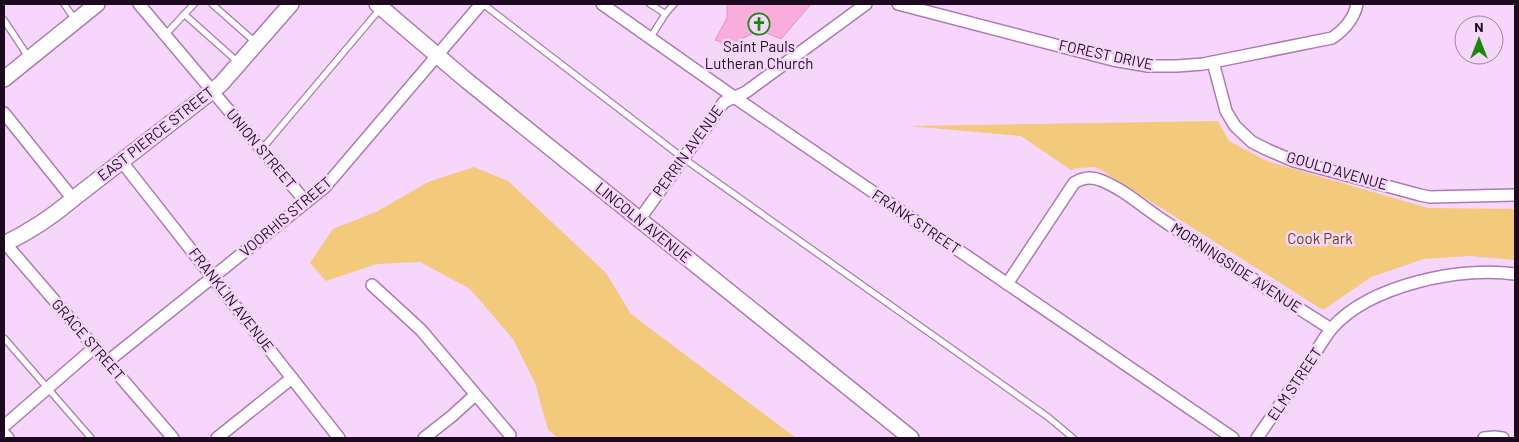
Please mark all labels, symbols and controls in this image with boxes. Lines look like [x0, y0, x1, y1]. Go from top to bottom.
church icon: Saint Pauls Lutheran Church [747, 12, 771, 36]
north arrow [1454, 15, 1504, 65]
text: N [1474, 18, 1484, 35]
street label: FOREST DRIVE [1057, 35, 1155, 73]
place label: Saint Pauls Lutheran Church [705, 37, 813, 72]
street label: EAST PIERCE STREET [94, 82, 217, 184]
street label: PERRIN AVENUE [648, 101, 726, 200]
street label: UNION STREET [223, 105, 300, 192]
street label: GOULD AVENUE [1285, 147, 1390, 193]
street label: VOORHIS STREET [236, 172, 335, 260]
street label: LINCOLN AVENUE [592, 178, 695, 266]
street label: FRANK STREET [869, 185, 964, 257]
street label: MORNINGSIDE AVENUE [1168, 218, 1305, 316]
park label: Cook Park [1287, 229, 1353, 247]
street label: FRANKLIN AVENUE [186, 244, 278, 355]
street label: GRACE STREET [49, 295, 129, 384]
street label: ELM STREET [1263, 344, 1325, 423]

